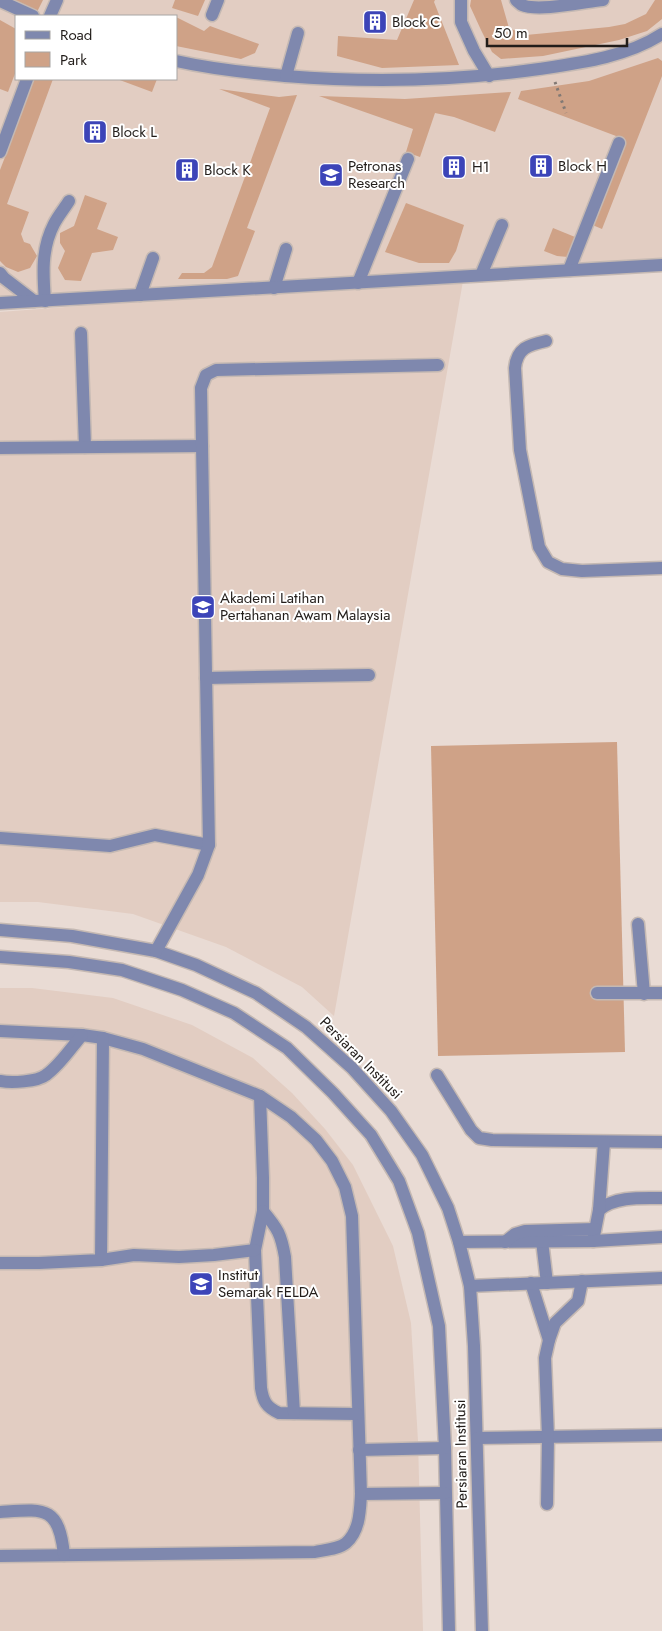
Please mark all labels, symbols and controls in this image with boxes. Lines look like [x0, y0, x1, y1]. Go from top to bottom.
building icon: Block C [362, 9, 388, 35]
place label: Block C [392, 11, 441, 33]
legend [15, 15, 178, 80]
scale bar [487, 15, 627, 47]
text: 50 m [494, 22, 528, 44]
text: Road [60, 24, 92, 46]
text: Park [60, 49, 87, 71]
building icon: Block L [82, 119, 108, 145]
place label: Block L [112, 121, 157, 143]
building icon: Block H [528, 153, 554, 179]
building icon: H1 [441, 154, 467, 180]
place label: Petronas Research [348, 155, 405, 194]
place label: Block H [558, 155, 607, 177]
place label: H1 [472, 156, 489, 178]
building icon: Block K [174, 157, 200, 183]
place label: Block K [204, 159, 251, 181]
school or university icon: Petronas Research [318, 162, 344, 188]
place label: Akademi Latihan Pertahanan Awam Malaysia [220, 587, 391, 626]
school or university icon: Akademi Latihan Pertahanan Awam Malaysia [190, 594, 216, 620]
street label: Persiaran Institusi [315, 1012, 407, 1104]
place label: Institut Semarak FELDA [218, 1264, 319, 1303]
school or university icon: Institut Semarak FELDA [188, 1271, 214, 1297]
street label: Persiaran Institusi [449, 1399, 473, 1509]

